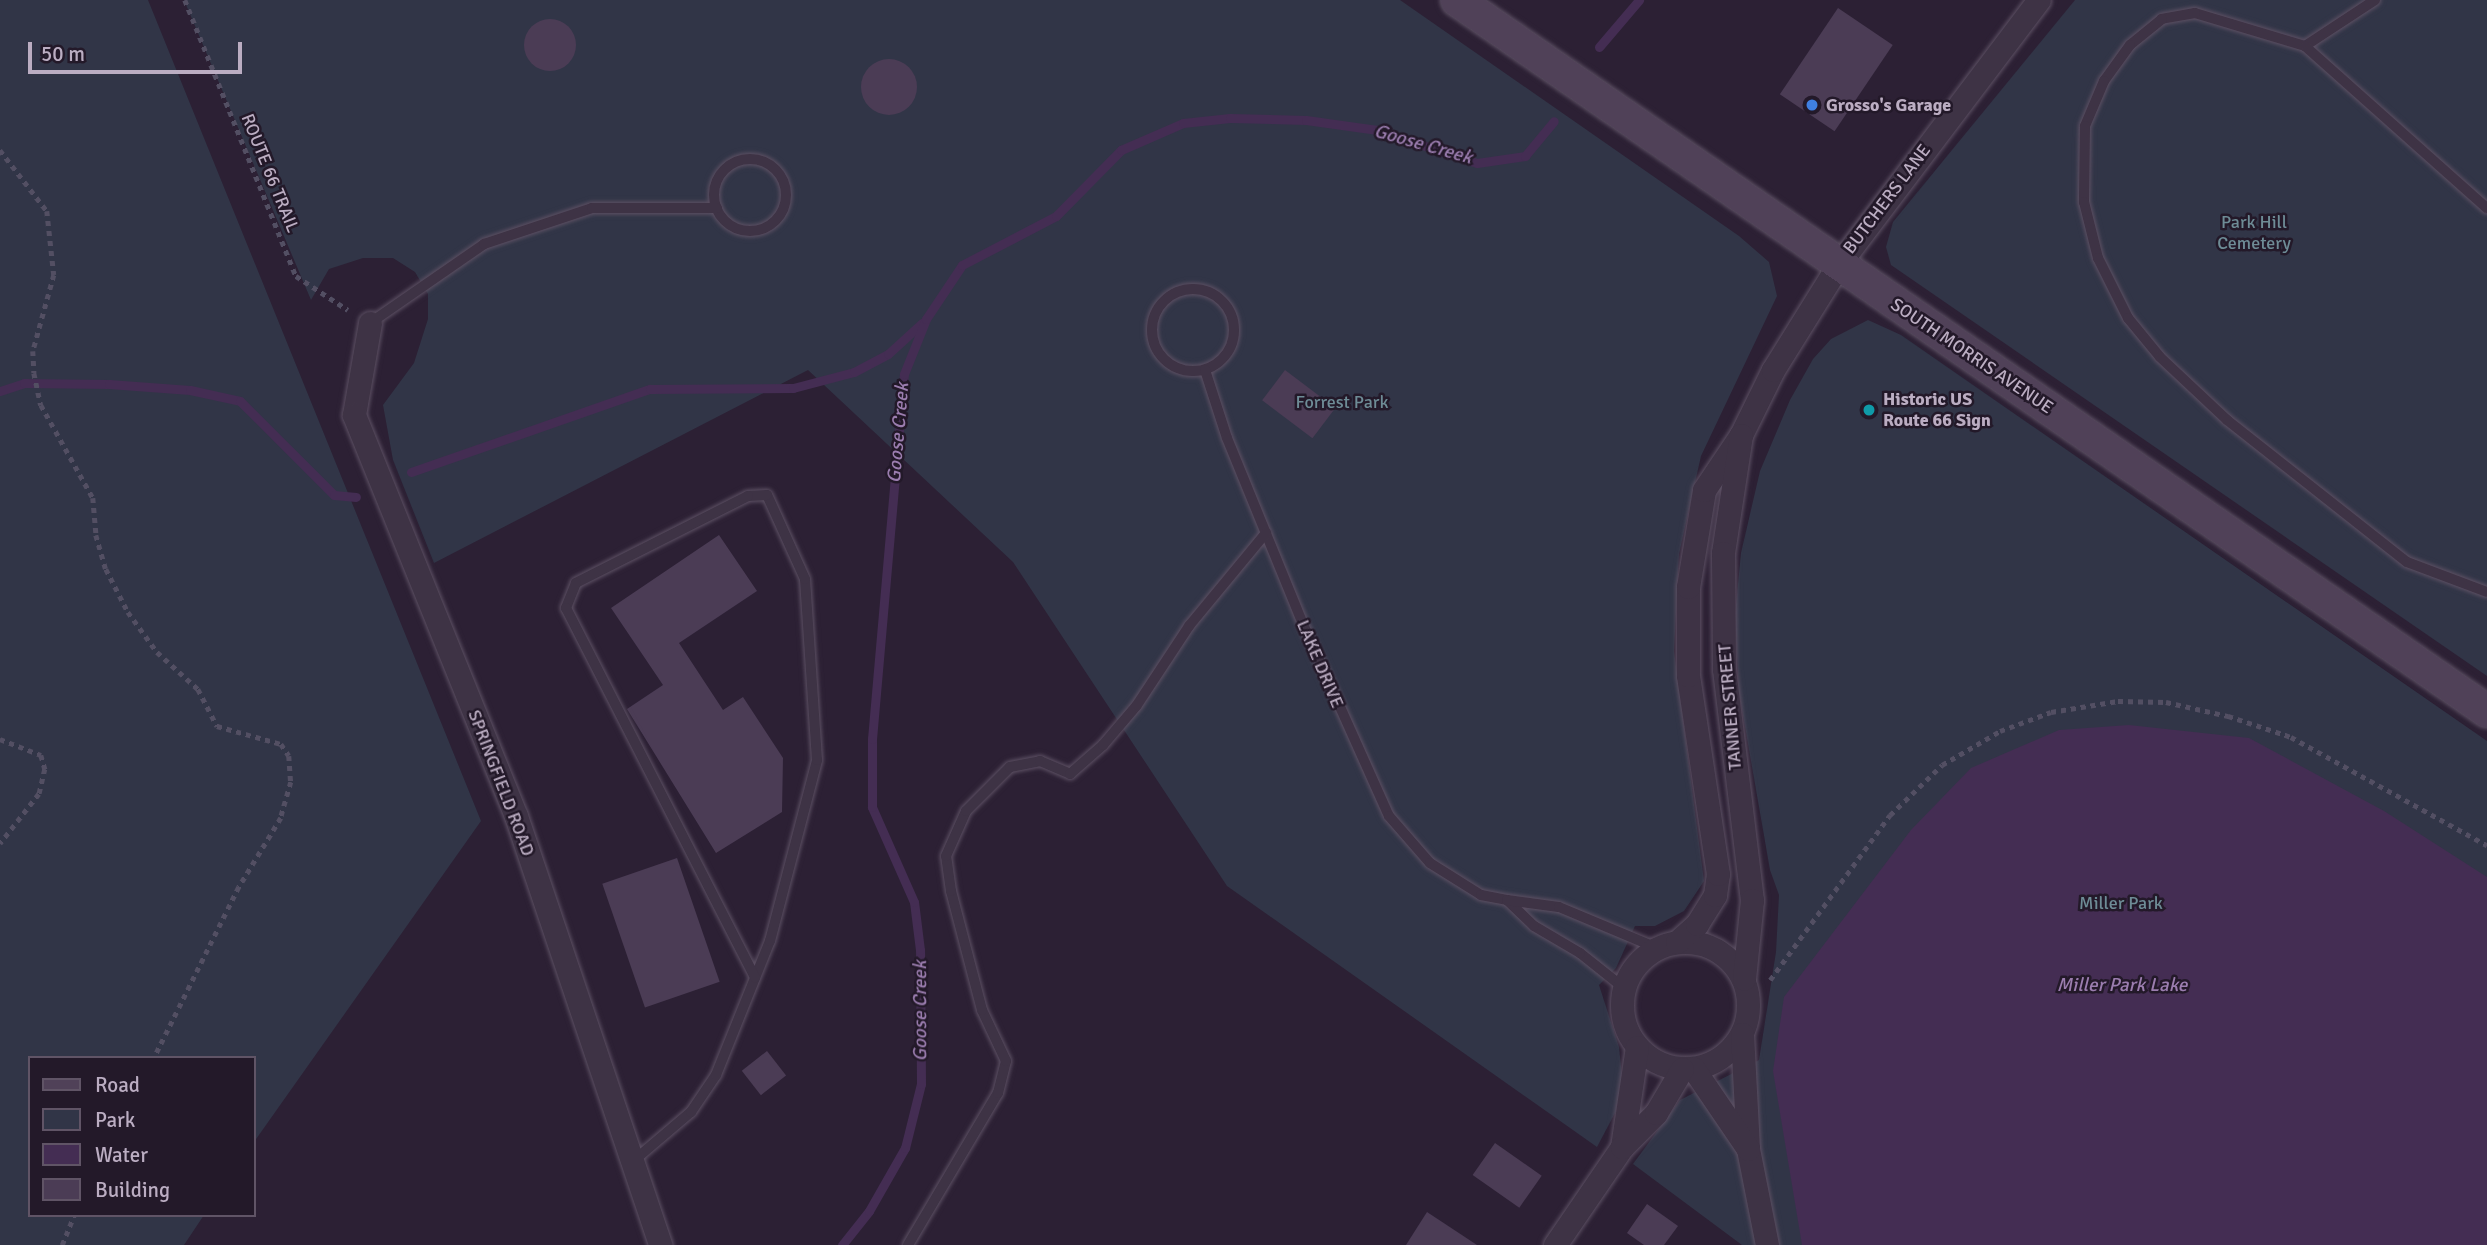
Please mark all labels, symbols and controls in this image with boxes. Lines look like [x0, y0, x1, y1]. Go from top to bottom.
scale bar [32, 28, 245, 72]
text: 50 m [41, 41, 85, 67]
place label: Grosso's Garage [1826, 94, 1951, 116]
marker: Grosso's Garage [1804, 97, 1820, 113]
street label: ROUTE 66 TRAIL [236, 111, 304, 235]
water label: Goose Creek [1371, 120, 1475, 170]
street label: BUTCHERS LANE [1839, 140, 1935, 258]
park label: Park Hill Cemetery [2217, 212, 2291, 255]
street label: SOUTH MORRIS AVENUE [1887, 294, 2057, 418]
water label: Goose Creek [883, 382, 915, 484]
place label: Historic US Route 66 Sign [1883, 389, 1991, 432]
park label: Forrest Park [1296, 391, 1388, 413]
marker: Historic US Route 66 Sign [1861, 402, 1877, 418]
street label: LAKE DRIVE [1292, 617, 1348, 711]
street label: TANNER STREET [1714, 643, 1746, 771]
street label: SPRINGFIELD ROAD [463, 707, 539, 859]
park label: Miller Park [2079, 892, 2163, 914]
water label: Goose Creek [910, 961, 932, 1061]
water label: Miller Park Lake [2057, 975, 2187, 997]
legend [28, 1056, 256, 1217]
text: Road [95, 1072, 140, 1098]
text: Park [95, 1107, 135, 1133]
text: Water [95, 1142, 148, 1168]
text: Building [95, 1177, 170, 1203]

